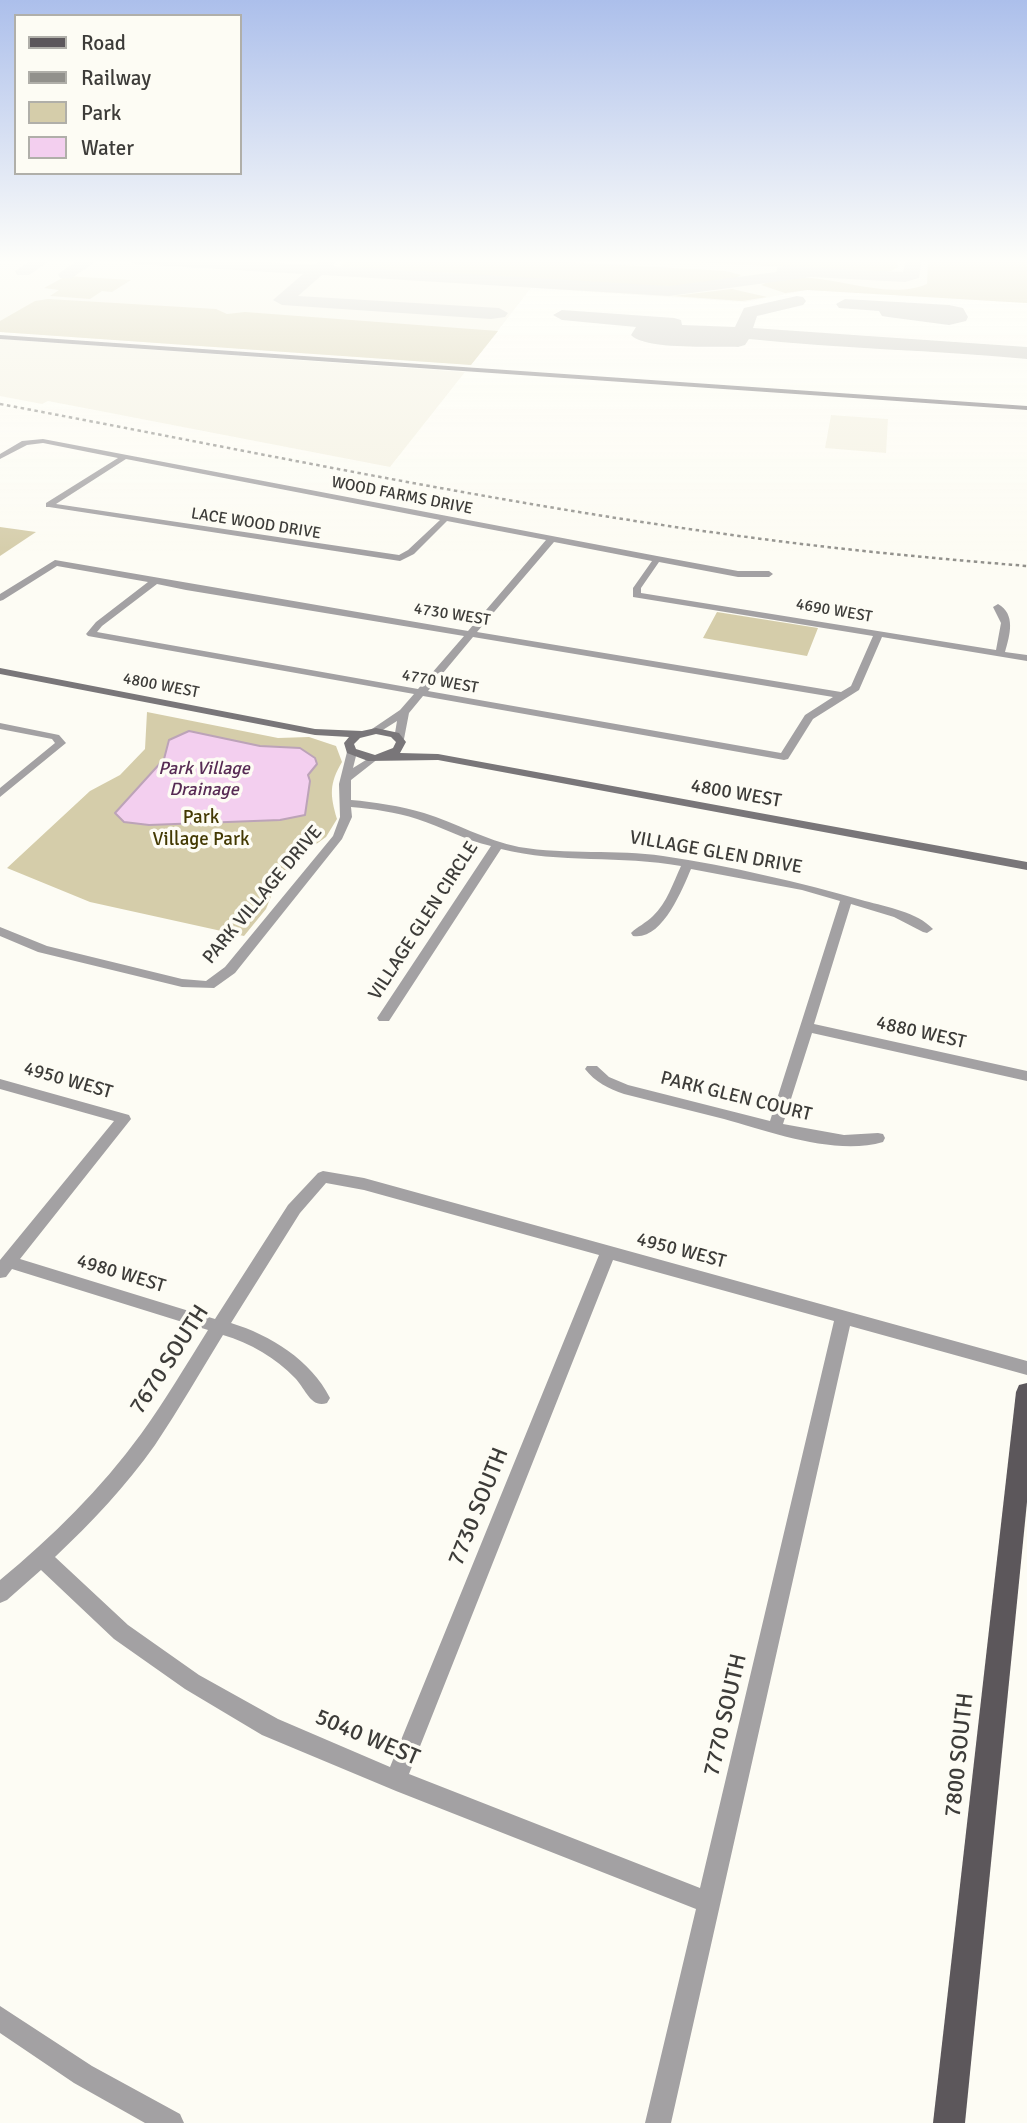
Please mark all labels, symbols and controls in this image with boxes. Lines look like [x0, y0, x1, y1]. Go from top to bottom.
legend [14, 14, 242, 175]
text: Road [81, 30, 126, 56]
text: Railway [81, 65, 151, 91]
text: Park [81, 100, 121, 126]
text: Water [81, 135, 134, 161]
street label: WOOD FARMS DRIVE [330, 473, 474, 519]
street label: LACE WOOD DRIVE [190, 504, 322, 544]
street label: 4690 WEST [794, 595, 874, 627]
street label: 4730 WEST [412, 599, 492, 631]
street label: 4770 WEST [400, 666, 480, 698]
street label: 4800 WEST [121, 669, 201, 703]
water label: Park Village Drainage [158, 758, 250, 800]
street label: 4800 WEST [689, 775, 783, 813]
park label: Park Village Park [153, 807, 249, 851]
street label: PARK VILLAGE DRIVE [198, 821, 328, 969]
street label: VILLAGE GLEN DRIVE [628, 827, 804, 879]
street label: VILLAGE GLEN CIRCLE [364, 837, 484, 1005]
street label: 4880 WEST [874, 1012, 968, 1054]
street label: 4950 WEST [21, 1057, 115, 1105]
street label: PARK GLEN COURT [658, 1067, 814, 1127]
street label: 4950 WEST [634, 1228, 728, 1274]
street label: 4980 WEST [74, 1250, 168, 1298]
street label: 7670 SOUTH [124, 1300, 216, 1420]
street label: 7730 SOUTH [443, 1444, 515, 1570]
street label: 7770 SOUTH [699, 1651, 753, 1779]
street label: 7800 SOUTH [940, 1692, 980, 1818]
street label: 5040 WEST [311, 1704, 423, 1772]

